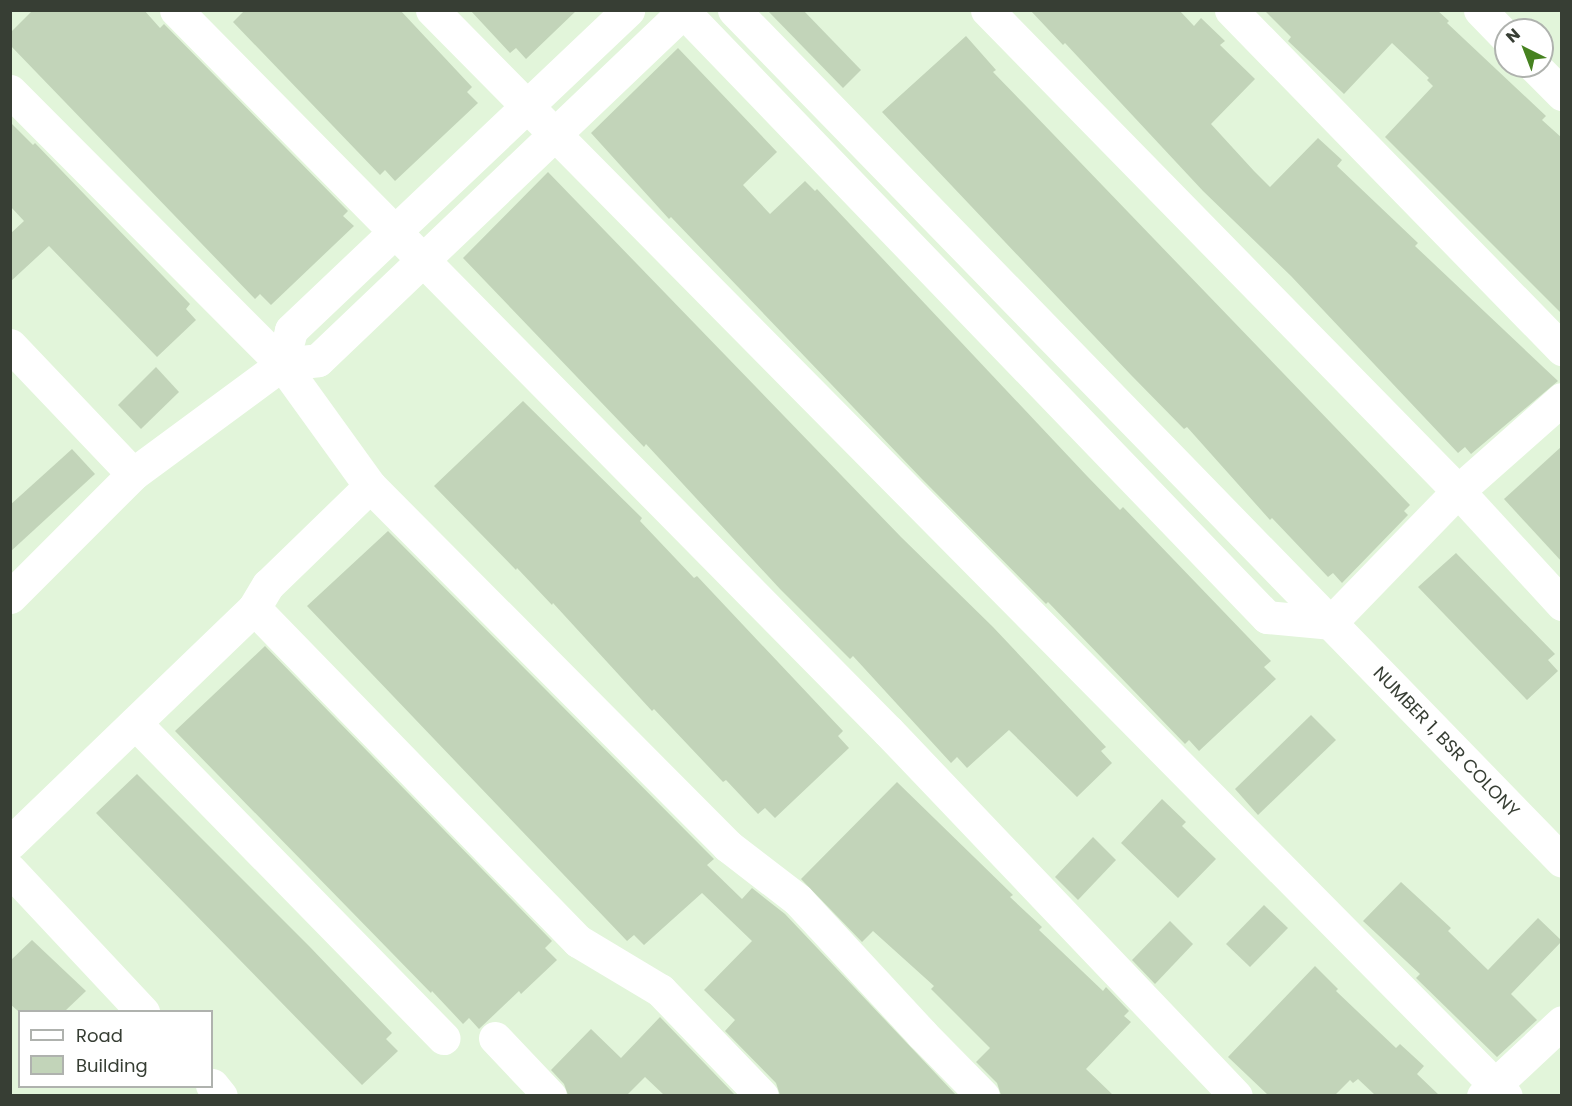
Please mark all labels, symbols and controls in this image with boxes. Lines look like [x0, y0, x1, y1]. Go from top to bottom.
north arrow [1494, 18, 1554, 78]
text: N [1501, 23, 1525, 48]
street label: NUMBER 1, BSR COLONY [1368, 662, 1524, 822]
legend [18, 1010, 213, 1088]
text: Road [76, 1023, 123, 1048]
text: Building [76, 1053, 148, 1078]

